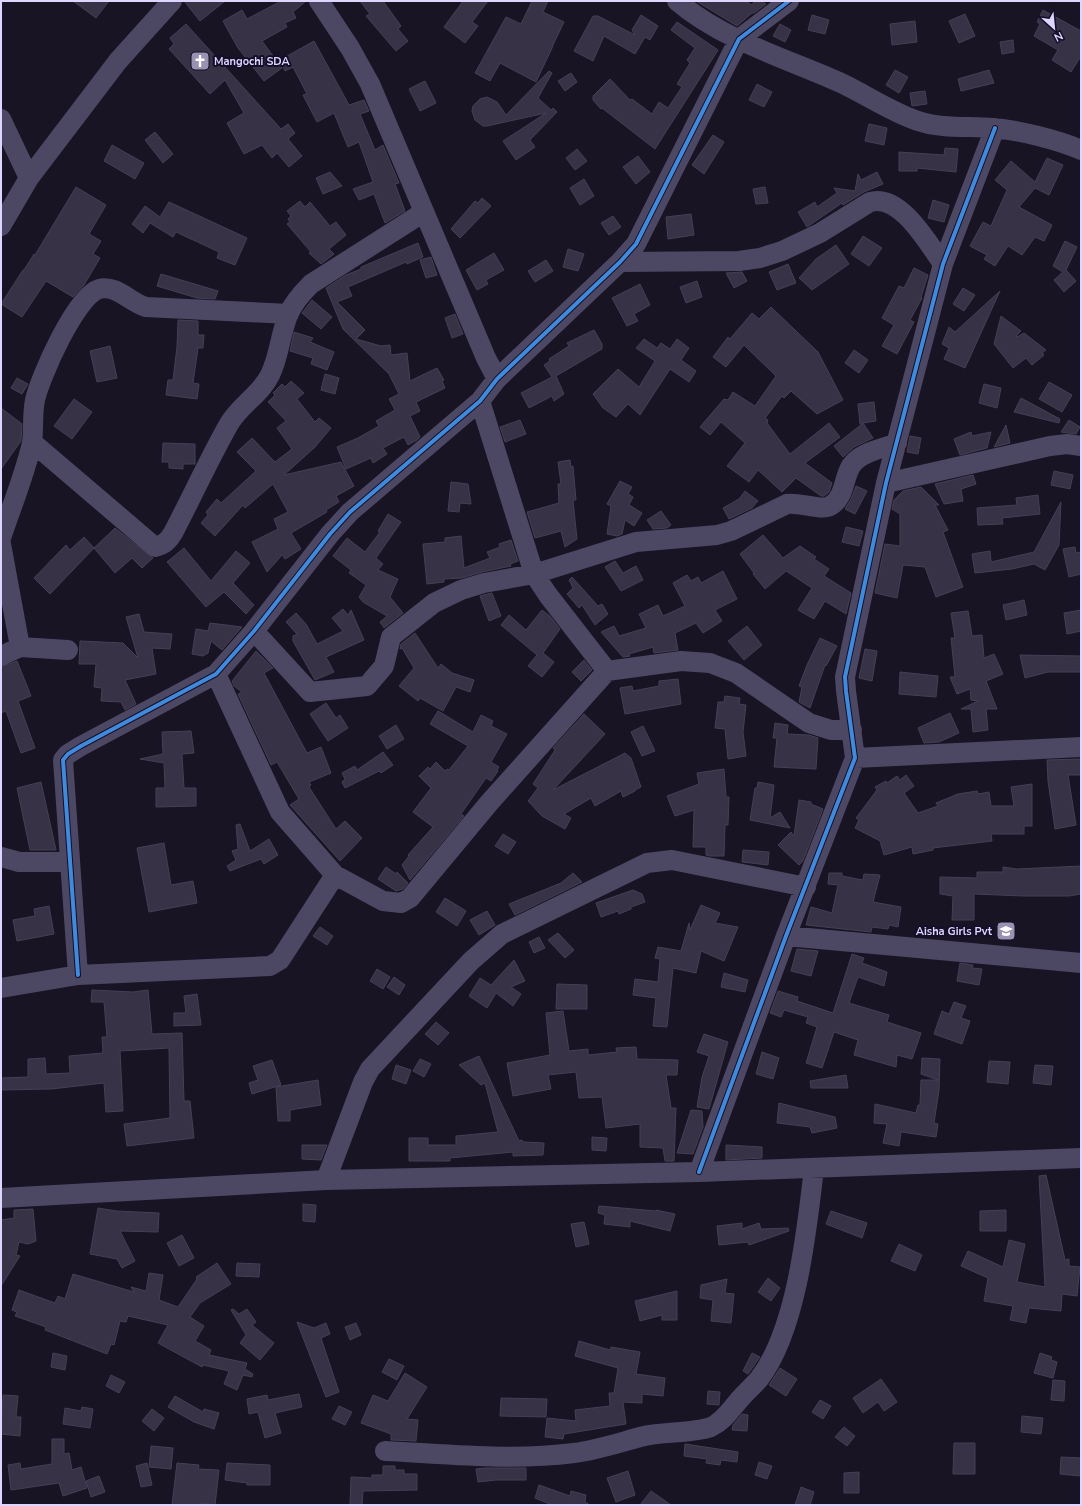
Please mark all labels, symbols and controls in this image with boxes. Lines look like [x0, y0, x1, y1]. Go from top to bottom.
north arrow [1034, 8, 1074, 48]
text: N [1051, 28, 1065, 45]
church icon: Mangochi SDA [189, 50, 211, 72]
place label: Mangochi SDA [214, 54, 291, 69]
school or university icon: Aisha Girls Pvt [995, 920, 1017, 942]
place label: Aisha Girls Pvt [916, 924, 993, 939]

